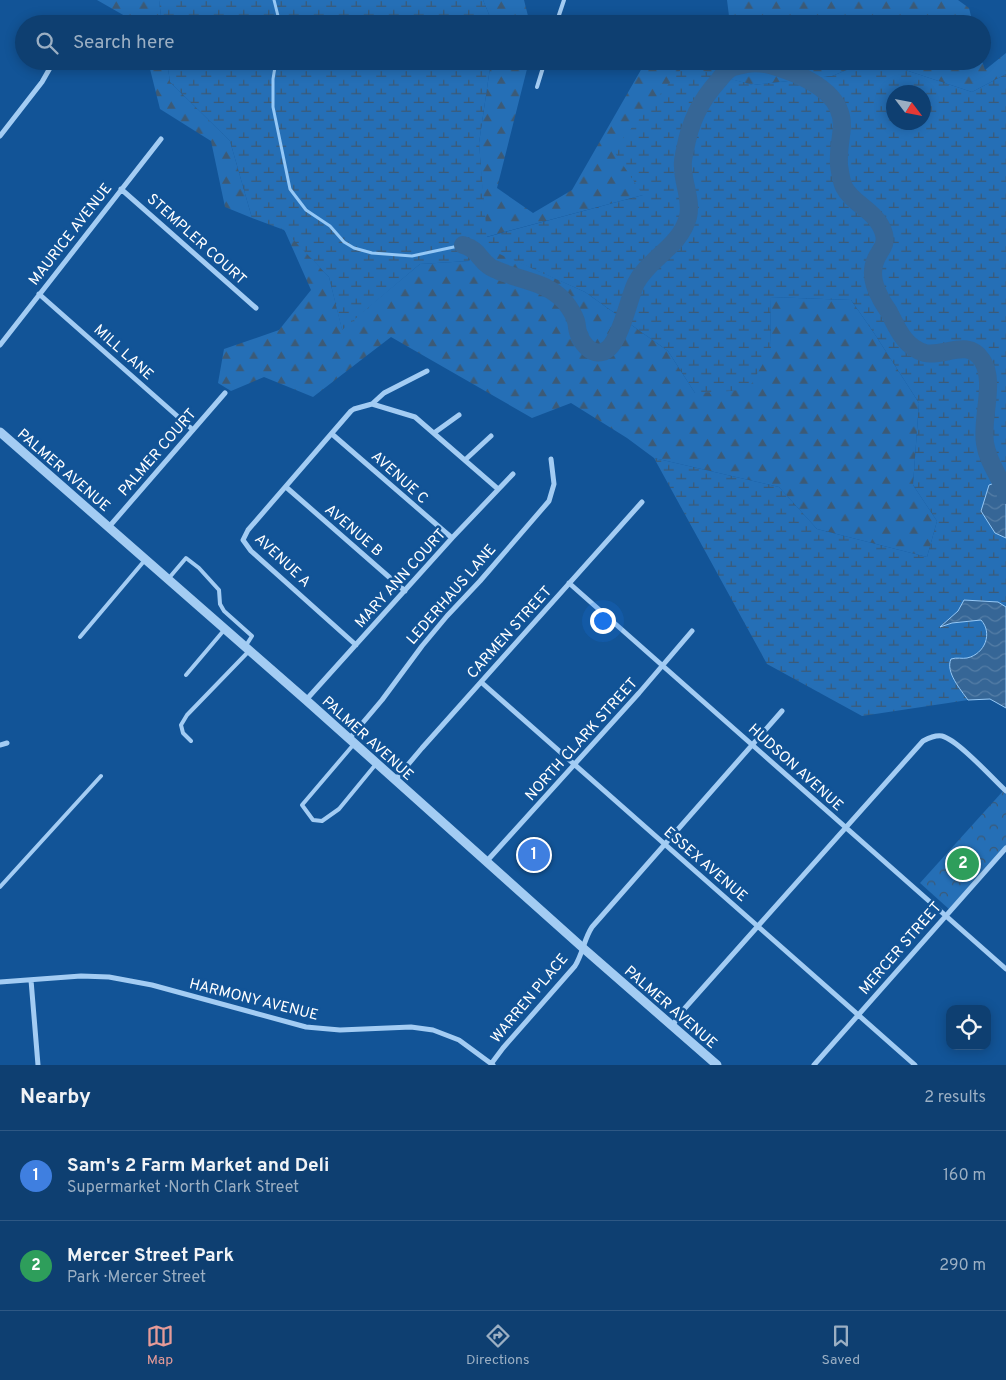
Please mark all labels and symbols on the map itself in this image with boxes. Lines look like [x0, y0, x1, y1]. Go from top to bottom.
north arrow [886, 85, 931, 130]
street label: MAURICE AVENUE [25, 180, 117, 290]
street label: STEMPLER COURT [142, 190, 250, 290]
street label: MILL LANE [89, 321, 157, 385]
street label: PALMER COURT [115, 405, 201, 501]
street label: PALMER AVENUE [13, 426, 113, 517]
street label: AVENUE C [366, 448, 432, 509]
street label: AVENUE B [320, 501, 386, 561]
street label: MARY ANN COURT [352, 525, 451, 633]
street label: AVENUE A [250, 530, 314, 592]
street label: LEDERHAUS LANE [403, 541, 501, 649]
street label: CARMEN STREET [463, 583, 557, 683]
your location [590, 608, 616, 634]
street label: NORTH CLARK STREET [522, 674, 642, 806]
street label: PALMER AVENUE [317, 693, 417, 785]
street label: HUDSON AVENUE [743, 720, 847, 816]
street label: ESSEX AVENUE [659, 824, 751, 907]
pin: 1 [518, 836, 550, 874]
pin: 2 [947, 845, 979, 883]
street label: MERCER STREET [856, 899, 947, 999]
street label: WARREN PLACE [487, 950, 573, 1048]
street label: PALMER AVENUE [620, 963, 720, 1054]
street label: HARMONY AVENUE [187, 975, 320, 1026]

